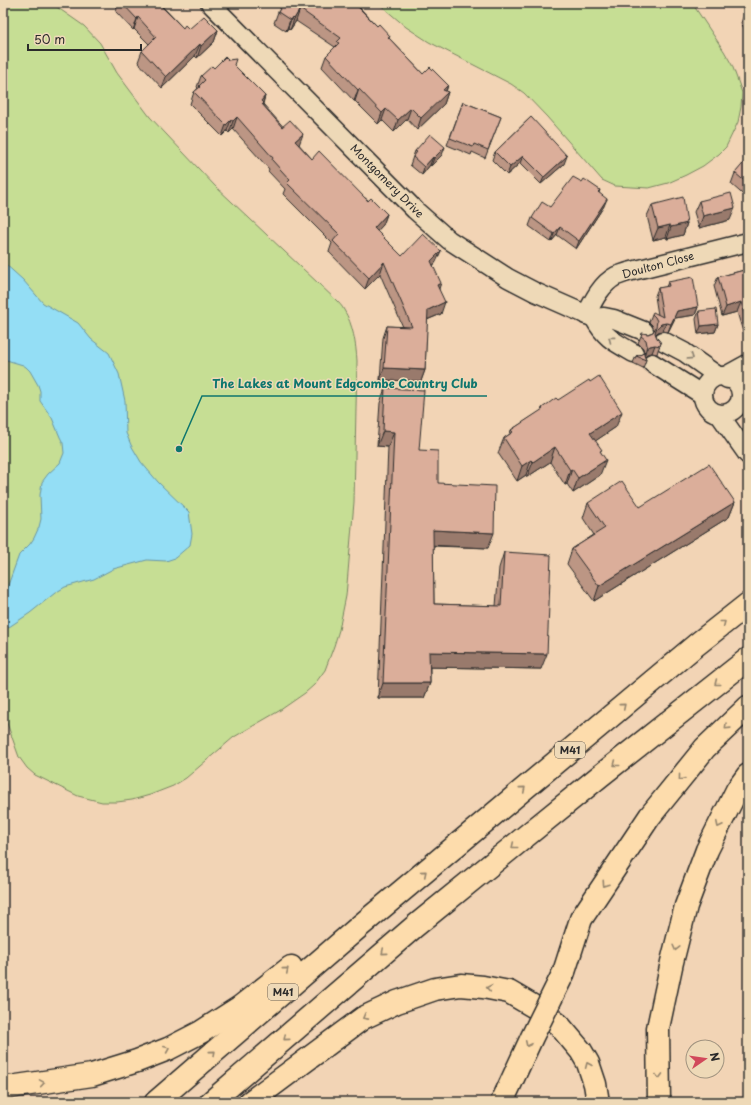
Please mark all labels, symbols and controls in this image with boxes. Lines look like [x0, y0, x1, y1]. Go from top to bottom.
scale bar [28, 26, 141, 52]
text: 50 m [34, 30, 65, 48]
street label: Montgomery Drive [347, 140, 428, 221]
street label: Doulton Close [620, 247, 696, 282]
one-way arrow [608, 337, 615, 344]
one-way arrow [687, 352, 694, 359]
callout: The Lakes at Mount Edgcombe Country Club [202, 372, 487, 396]
text: The Lakes at Mount Edgcombe Country Club [212, 374, 478, 392]
one-way arrow [719, 621, 726, 628]
one-way arrow [715, 679, 722, 686]
one-way arrow [618, 703, 626, 710]
one-way arrow [724, 722, 732, 730]
road number: M41 [555, 742, 585, 758]
one-way arrow [613, 759, 620, 766]
one-way arrow [678, 774, 685, 781]
one-way arrow [519, 787, 526, 794]
one-way arrow [717, 821, 724, 829]
one-way arrow [512, 841, 519, 848]
one-way arrow [419, 871, 427, 878]
one-way arrow [603, 879, 610, 886]
one-way arrow [672, 944, 681, 951]
one-way arrow [381, 948, 389, 955]
one-way arrow [282, 968, 289, 975]
road number: M41 [268, 984, 298, 1000]
one-way arrow [486, 984, 492, 993]
one-way arrow [362, 1013, 369, 1020]
one-way arrow [283, 1033, 291, 1040]
north arrow [685, 1039, 725, 1079]
one-way arrow [525, 1040, 533, 1048]
one-way arrow [162, 1046, 170, 1054]
one-way arrow [208, 1050, 216, 1057]
text: N [706, 1050, 725, 1063]
one-way arrow [584, 1061, 592, 1068]
one-way arrow [654, 1073, 663, 1079]
one-way arrow [39, 1079, 45, 1088]

